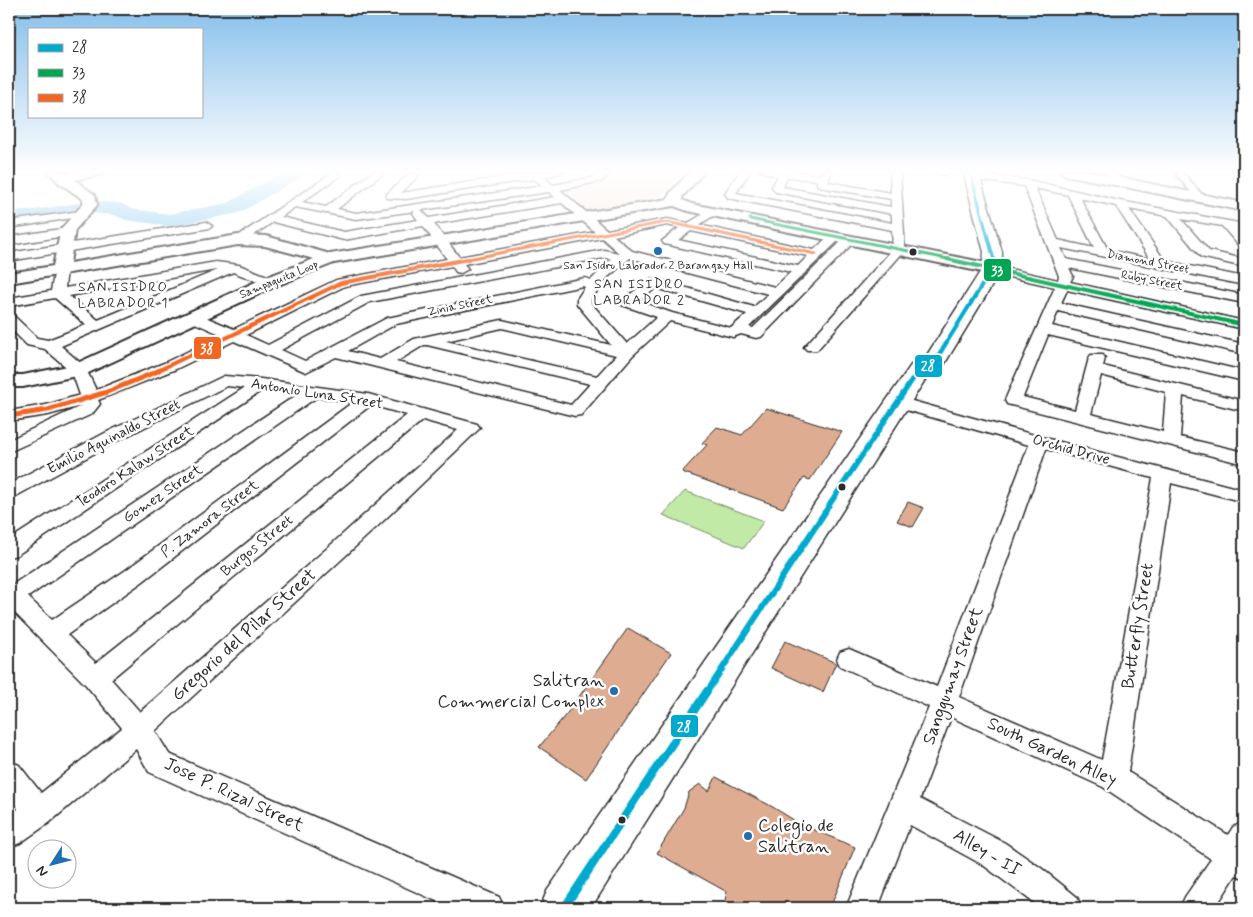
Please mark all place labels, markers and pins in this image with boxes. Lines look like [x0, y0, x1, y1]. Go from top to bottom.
marker: San Isidro Labrador 2 Barangay Hall [652, 245, 664, 257]
unlabelled marker [908, 247, 918, 257]
place label: San Isidro Labrador 2 Barangay Hall [563, 258, 753, 274]
unlabelled marker [837, 482, 847, 492]
place label: Salitran Commercial Complex [437, 669, 604, 714]
marker: Salitran Commercial Complex [608, 685, 620, 697]
place label: Colegio de Salitran [758, 814, 834, 859]
unlabelled marker [617, 815, 627, 825]
marker: Colegio de Salitran [742, 830, 754, 842]

